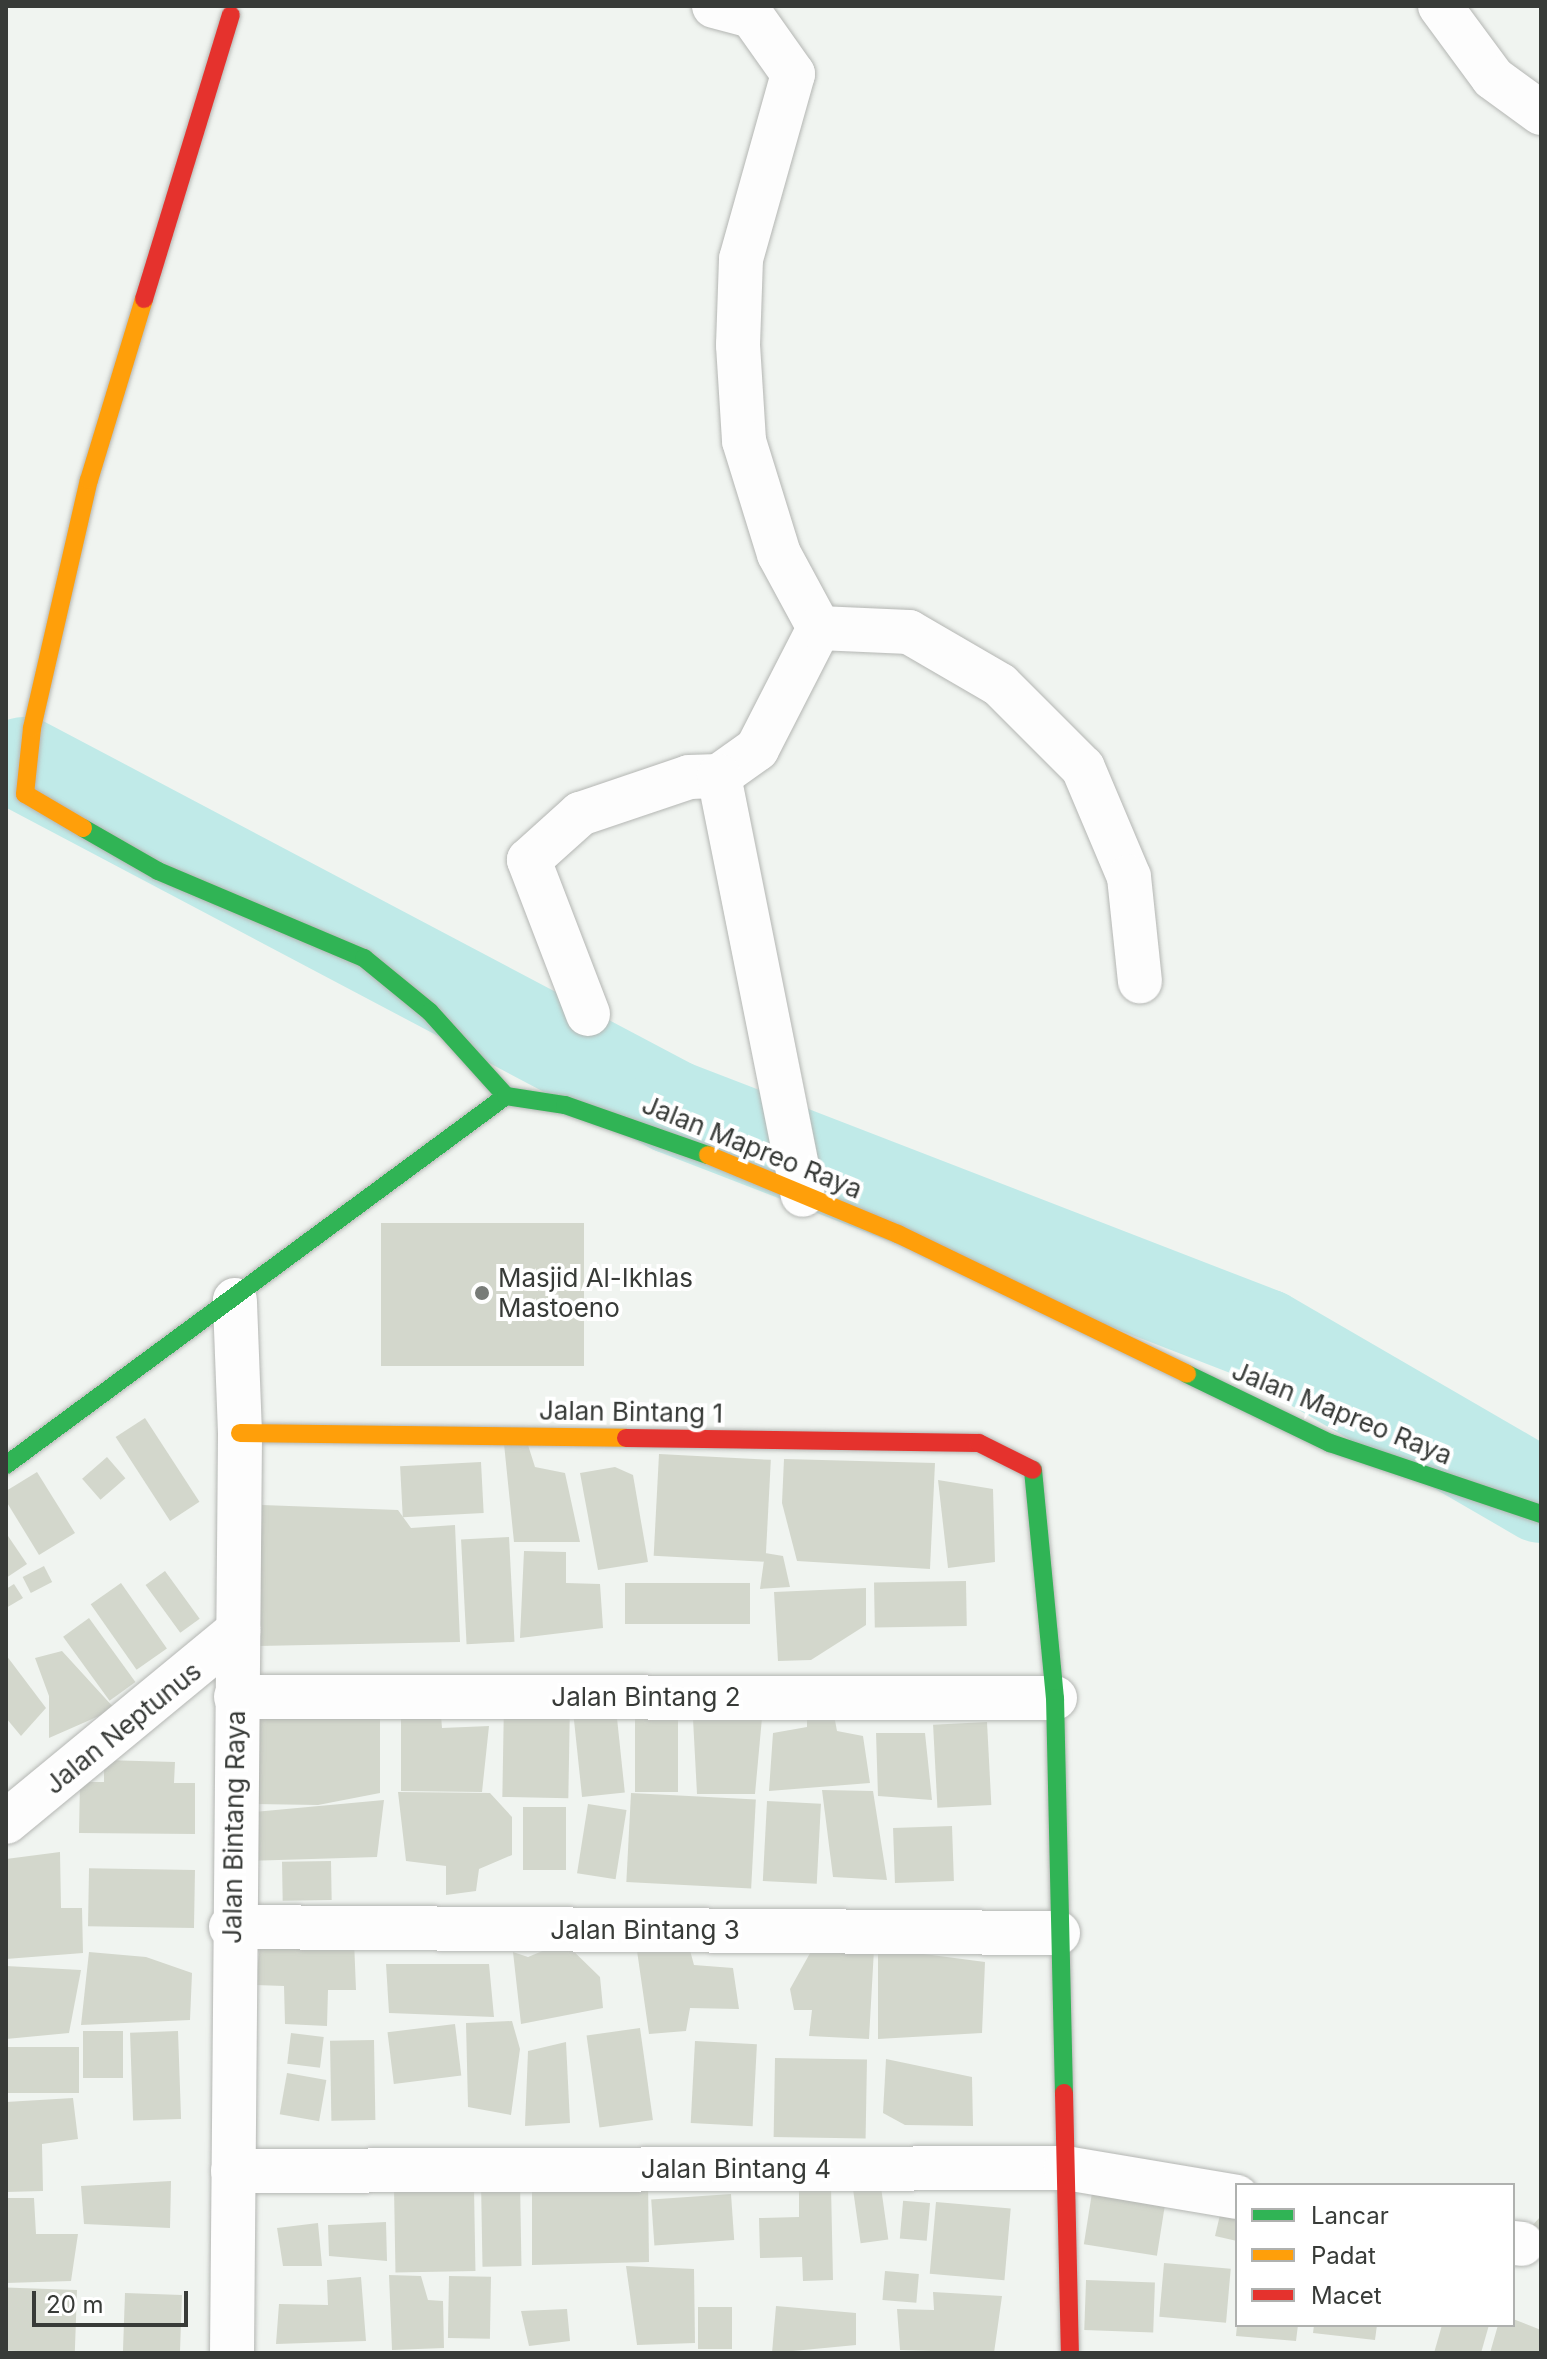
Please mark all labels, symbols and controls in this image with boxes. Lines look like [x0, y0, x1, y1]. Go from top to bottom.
street label: Jalan Mapreo Raya [638, 1089, 866, 1205]
place label: Masjid Al-Ikhlas Mastoeno [498, 1262, 693, 1324]
marker: Masjid Al-Ikhlas Mastoeno [473, 1284, 491, 1302]
street label: Jalan Mapreo Raya [1228, 1355, 1456, 1471]
street label: Jalan Bintang 1 [539, 1395, 723, 1429]
street label: Jalan Neptunus [39, 1655, 207, 1801]
street label: Jalan Bintang 2 [551, 1681, 741, 1713]
street label: Jalan Bintang Raya [216, 1710, 252, 1944]
street label: Jalan Bintang 3 [550, 1914, 740, 1946]
street label: Jalan Bintang 4 [641, 2153, 831, 2185]
legend [1235, 2183, 1515, 2327]
text: Lancar [1311, 2201, 1389, 2230]
text: Padat [1311, 2241, 1376, 2270]
scale bar [36, 2275, 192, 2325]
text: Macet [1311, 2281, 1382, 2310]
text: 20 m [46, 2290, 104, 2319]

